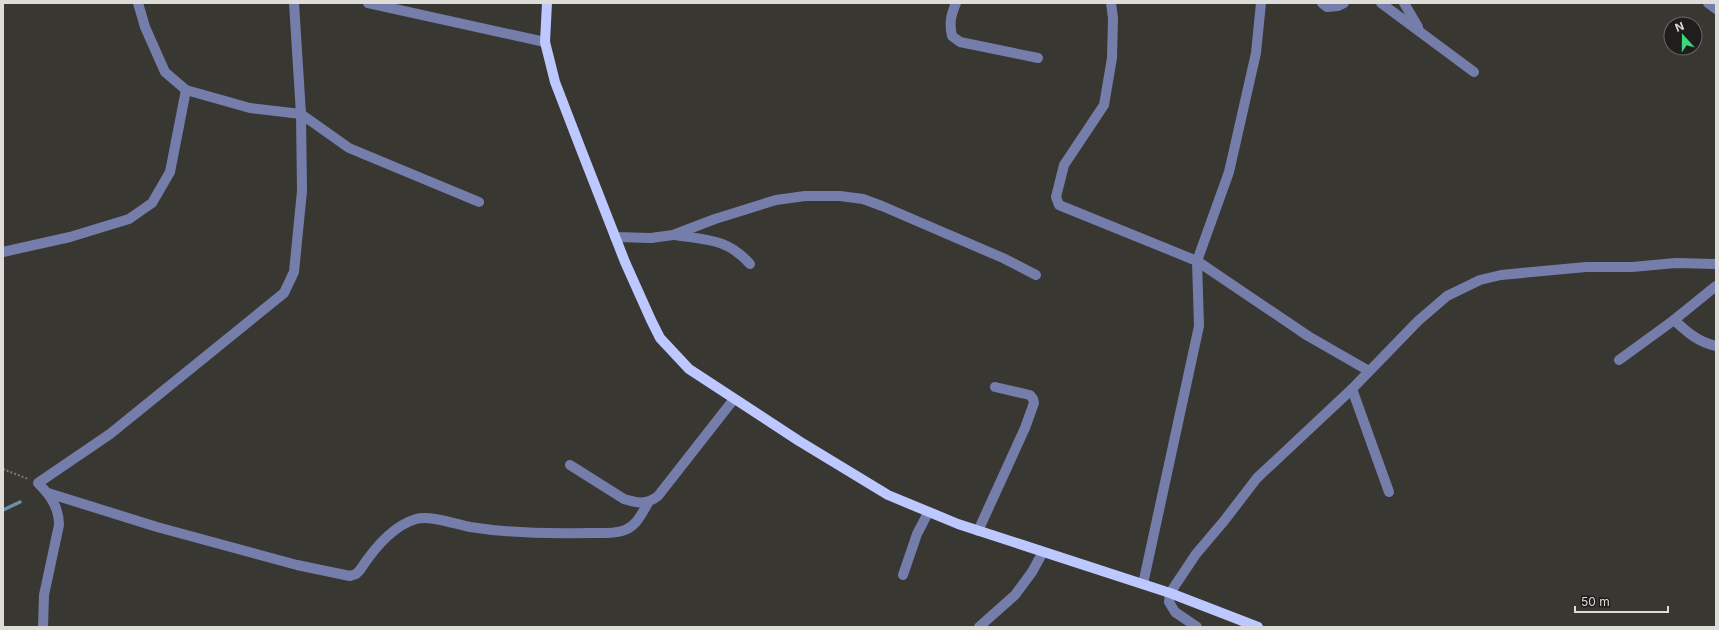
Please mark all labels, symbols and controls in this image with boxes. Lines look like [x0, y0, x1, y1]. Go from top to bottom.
north arrow [1663, 16, 1703, 56]
text: N [1673, 19, 1686, 35]
scale bar [1575, 588, 1668, 614]
text: 50 m [1581, 594, 1610, 609]

